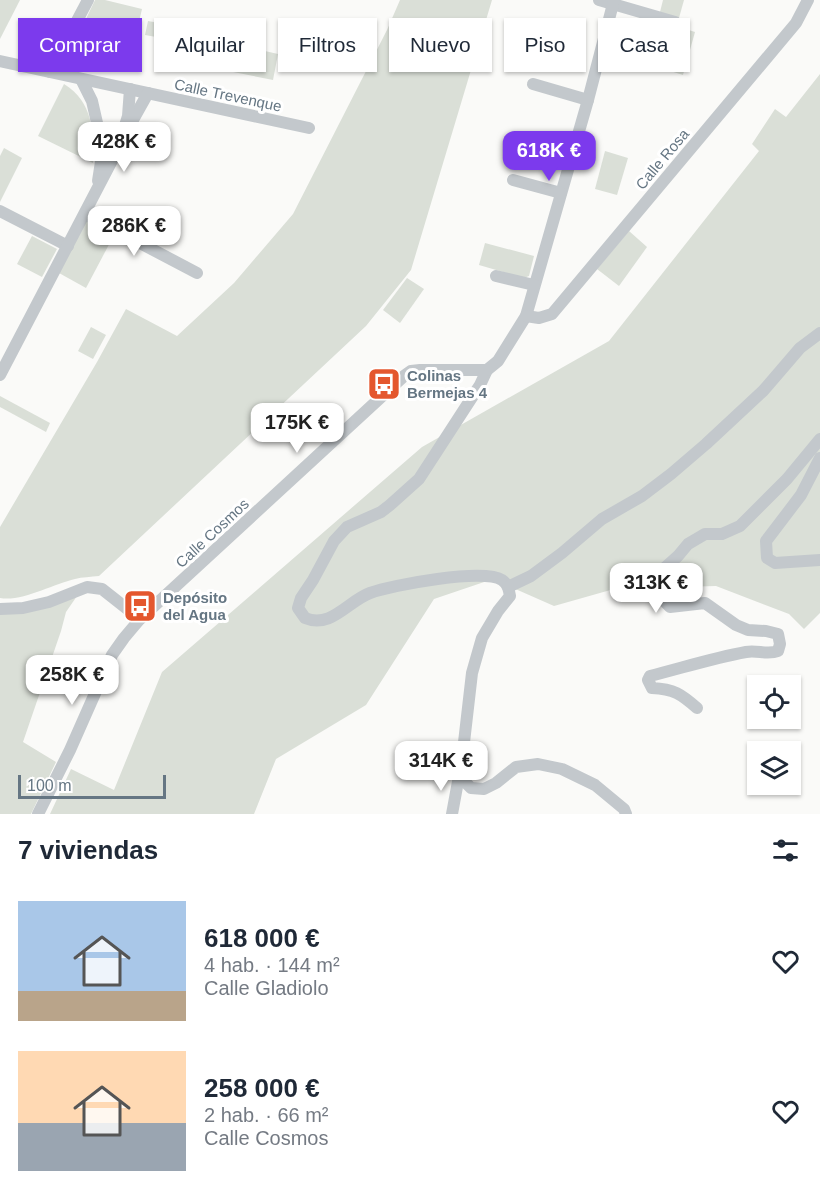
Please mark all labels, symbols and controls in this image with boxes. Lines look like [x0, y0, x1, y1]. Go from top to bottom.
chip: Comprar [18, 18, 142, 72]
chip: Alquilar [154, 18, 266, 72]
chip: Filtros [278, 18, 377, 72]
chip: Nuevo [389, 18, 492, 72]
chip: Piso [504, 18, 586, 72]
chip: Casa [598, 18, 690, 72]
street label: Calle Trevenque [173, 75, 283, 115]
pin: 428K € [75, 122, 173, 173]
street label: Calle Rosa [632, 125, 693, 193]
text: 428K € [92, 130, 156, 152]
pin: 618K € [500, 131, 598, 182]
text: 618K € [517, 139, 581, 161]
pin: 286K € [85, 206, 183, 257]
text: 286K € [102, 214, 166, 236]
bus stop icon: Colinas Bermejas 4 [366, 366, 402, 402]
place label: Colinas Bermejas 4 [407, 367, 488, 401]
pin: 175K € [248, 403, 346, 454]
text: 175K € [265, 411, 329, 433]
street label: Calle Cosmos [172, 495, 252, 571]
pin: 313K € [607, 563, 705, 614]
text: 313K € [624, 571, 688, 593]
bus stop icon: Depósito del Agua [122, 588, 158, 624]
place label: Depósito del Agua [163, 589, 227, 623]
pin: 258K € [23, 655, 121, 706]
text: 258K € [40, 663, 104, 685]
map controls [747, 675, 801, 795]
button: locate [747, 675, 801, 729]
pin: 314K € [392, 741, 490, 792]
button: layers [747, 741, 801, 795]
text: 314K € [409, 749, 473, 771]
scale bar [18, 772, 166, 800]
text: 100 m [27, 777, 71, 794]
icon: filters [769, 834, 802, 867]
text: 7 viviendas [18, 835, 158, 865]
text: 618 000 € [204, 923, 320, 953]
icon: home [66, 925, 138, 997]
icon: heart [769, 945, 802, 978]
text: 4 hab. · 144 m² [204, 954, 340, 976]
text: Calle Gladiolo [204, 977, 329, 999]
text: 258 000 € [204, 1073, 320, 1103]
icon: home [66, 1075, 138, 1147]
icon: heart [769, 1095, 802, 1128]
text: 2 hab. · 66 m² [204, 1104, 329, 1126]
text: Calle Cosmos [204, 1127, 328, 1149]

